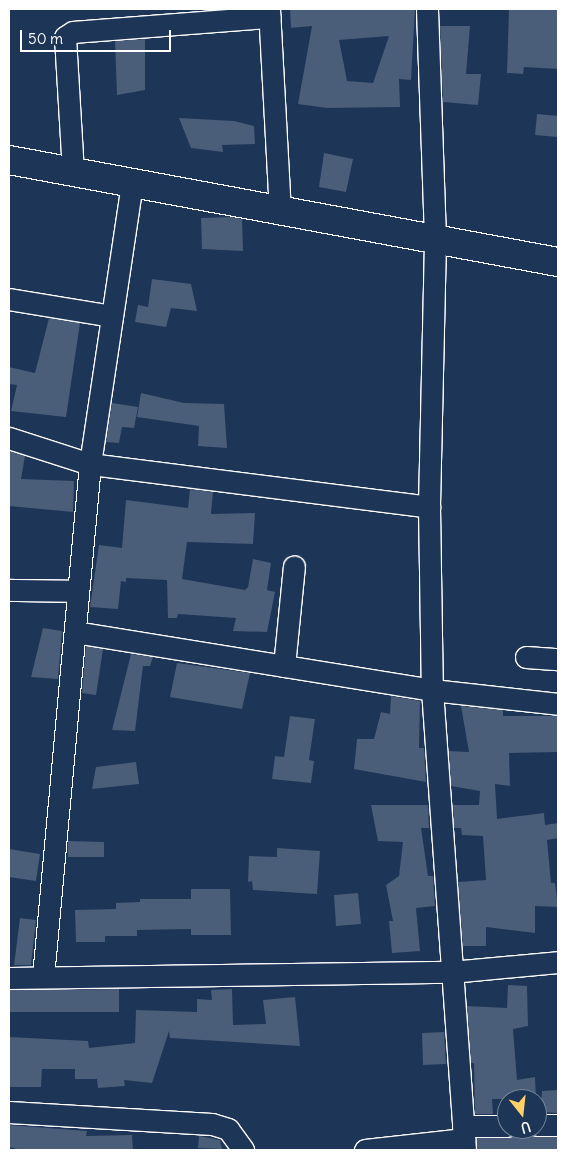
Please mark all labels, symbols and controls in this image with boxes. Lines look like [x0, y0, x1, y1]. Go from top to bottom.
scale bar [22, 20, 174, 52]
text: 50 m [28, 29, 63, 48]
north arrow [497, 1089, 547, 1139]
text: U [519, 1117, 533, 1137]

